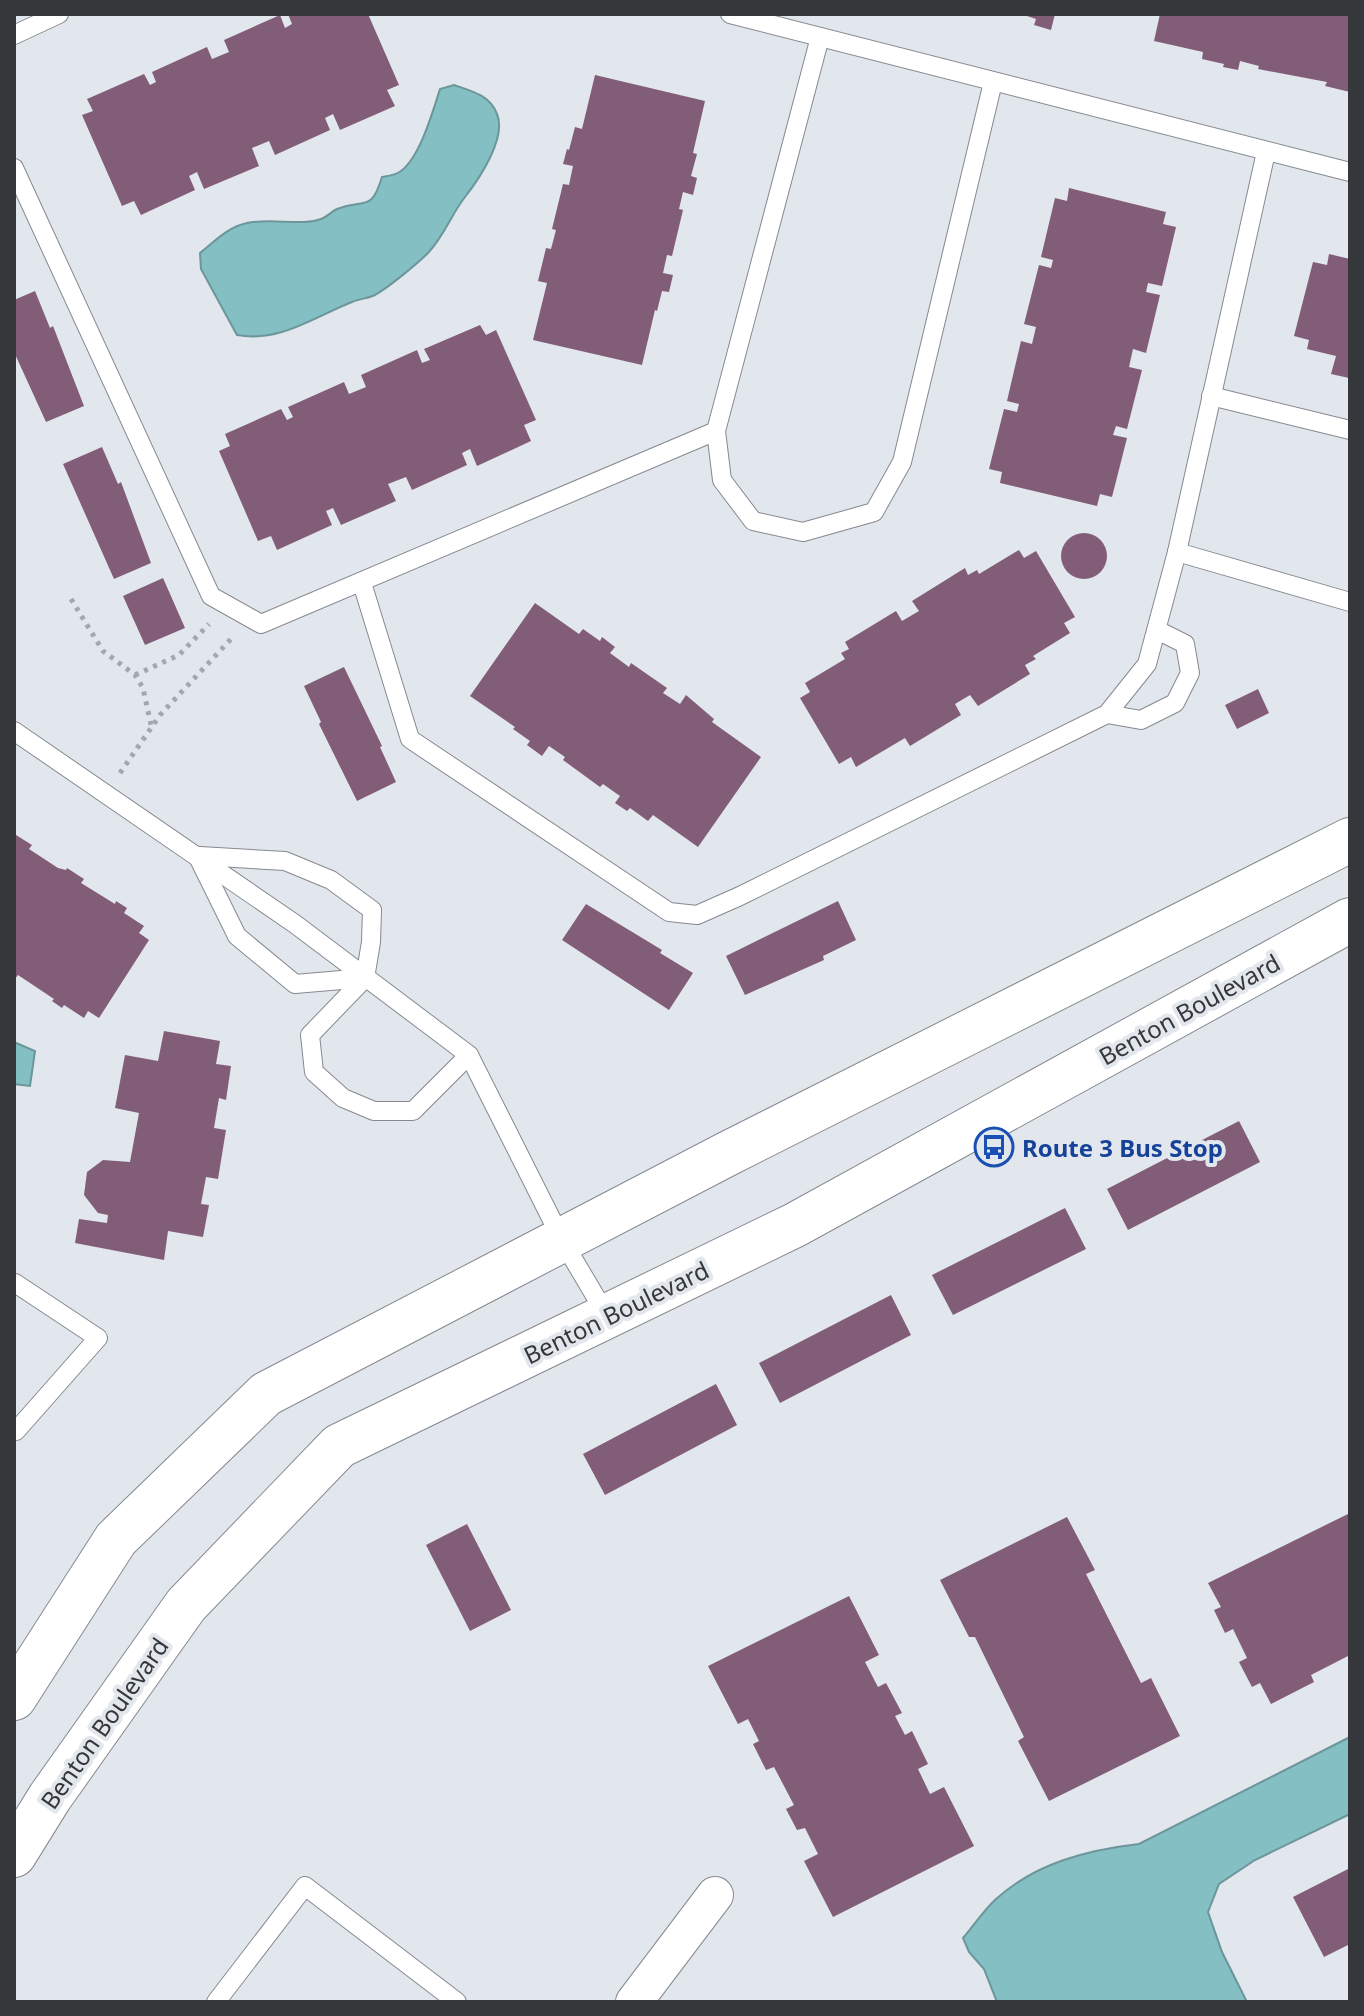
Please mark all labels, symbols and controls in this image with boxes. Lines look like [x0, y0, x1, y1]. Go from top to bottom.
street label: Benton Boulevard [1093, 946, 1285, 1072]
bus stop icon: Route 3 Bus Stop [973, 1126, 1015, 1168]
place label: Route 3 Bus Stop [1022, 1131, 1223, 1164]
street label: Benton Boulevard [518, 1253, 714, 1371]
street label: Benton Boulevard [32, 1631, 176, 1815]

